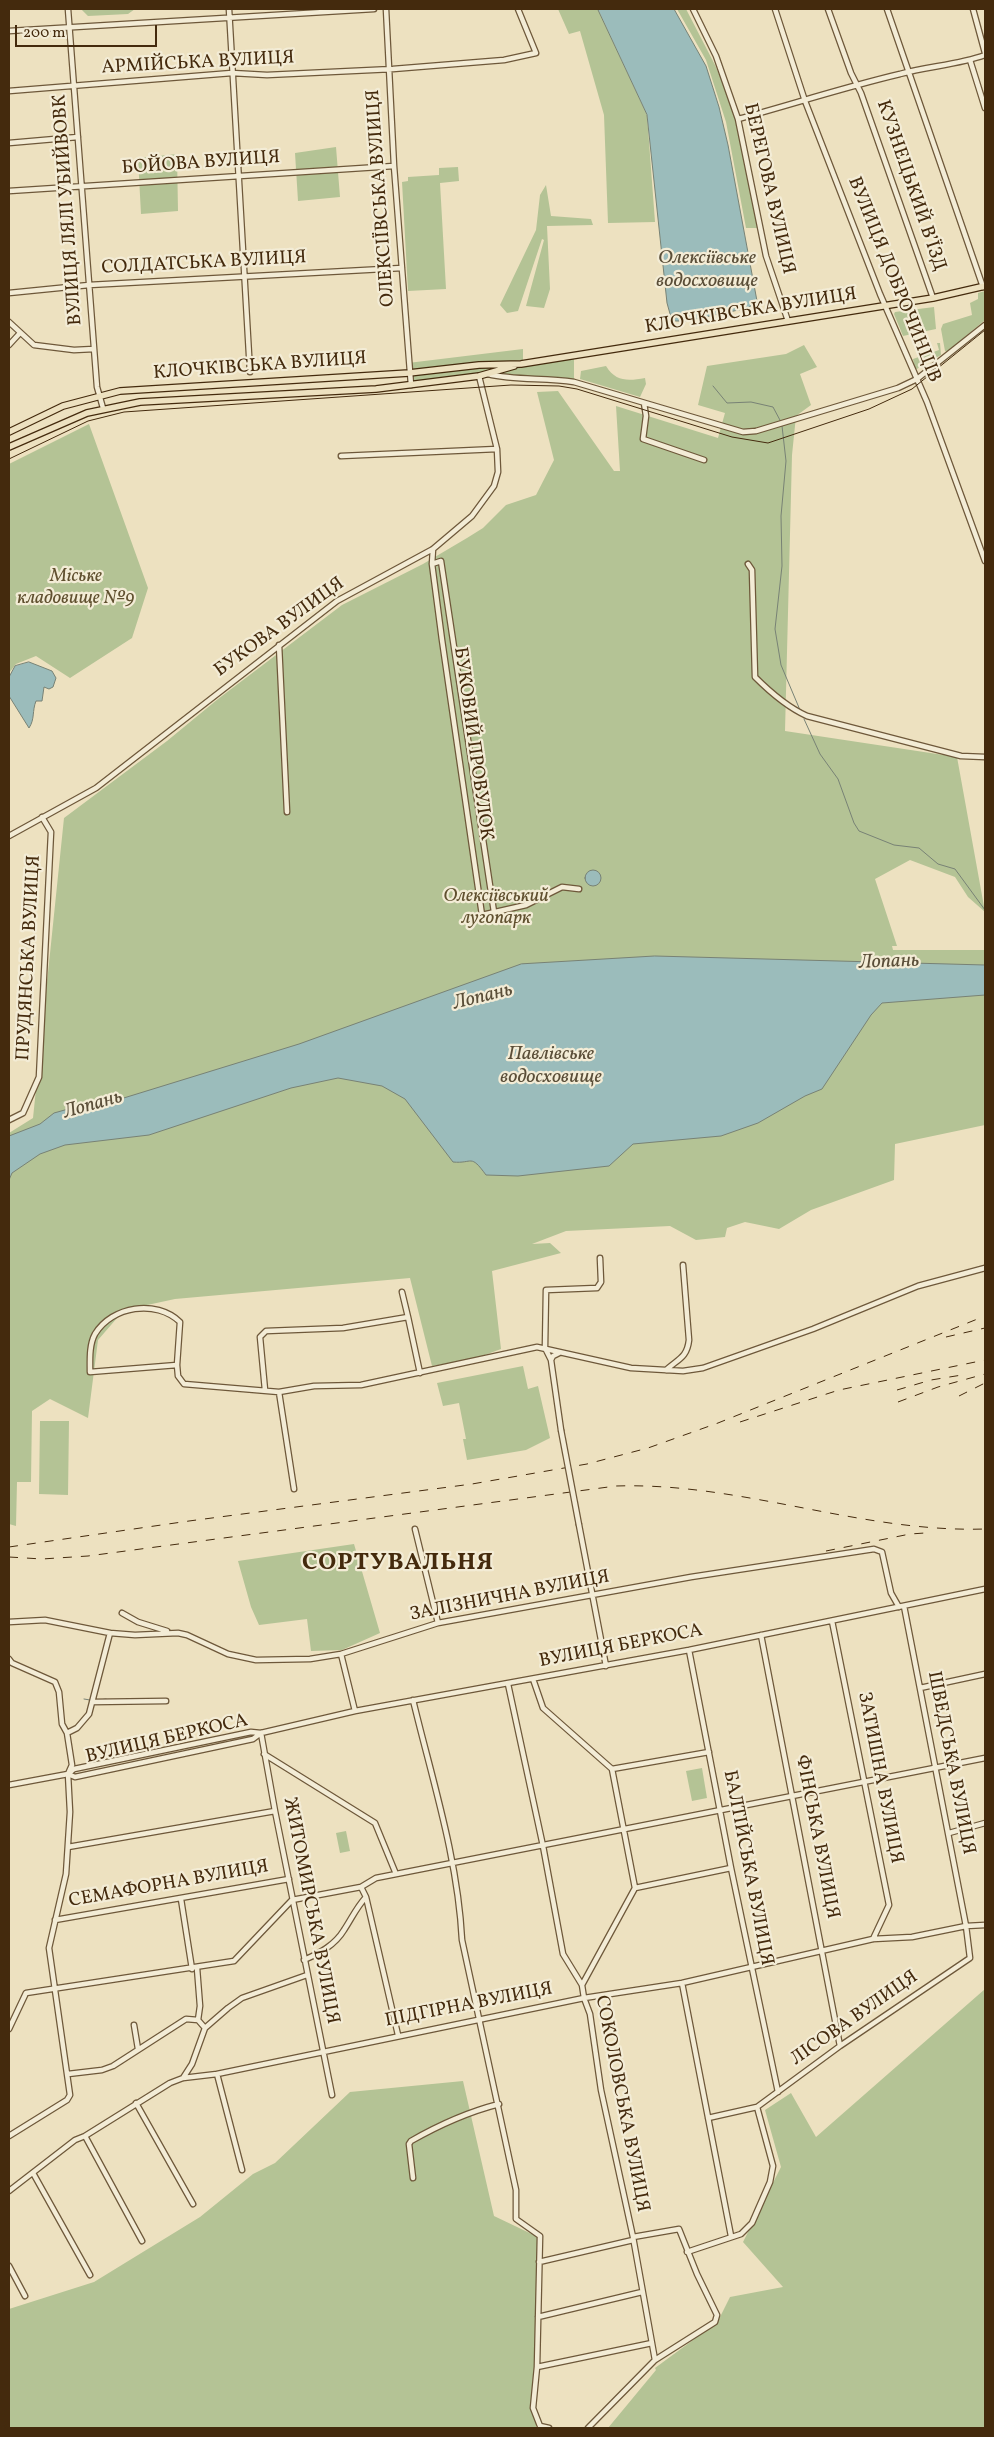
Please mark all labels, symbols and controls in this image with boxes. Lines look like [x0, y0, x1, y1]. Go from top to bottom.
scale bar [18, 15, 160, 47]
text: 200 m [23, 23, 66, 44]
street label: АРМІЙСЬКА ВУЛИЦЯ [101, 48, 295, 80]
street label: ОЛЕКСІЇВСЬКА ВУЛИЦЯ [363, 89, 401, 307]
street label: ВУЛИЦЯ ЛЯЛІ УБИЙВОВК [50, 94, 88, 326]
street label: КУЗНЕЦЬКИЙ В’ЇЗД [870, 97, 950, 275]
street label: БЕРЕГОВА ВУЛИЦЯ [737, 101, 799, 277]
street label: БОЙОВА ВУЛИЦЯ [121, 147, 281, 181]
street label: ВУЛИЦЯ ДОБРОЧИНЦІВ [841, 174, 945, 386]
street label: СОЛДАТСЬКА ВУЛИЦЯ [101, 247, 307, 281]
water label: Олексіївське водосховище [656, 247, 758, 294]
street label: КЛОЧКІВСЬКА ВУЛИЦЯ [643, 284, 859, 340]
street label: КЛОЧКІВСЬКА ВУЛИЦЯ [152, 348, 368, 386]
park label: Міське кладовище №9 [17, 567, 135, 611]
street label: БУКОВА ВУЛИЦЯ [211, 573, 349, 683]
street label: БУКОВИЙ ПРОВУЛОК [447, 646, 497, 842]
street label: ПРУДЯНСЬКА ВУЛИЦЯ [13, 855, 47, 1061]
park label: Олексіївський лугопарк [443, 887, 549, 931]
water label: Лопань [858, 950, 920, 976]
water label: Лопань [451, 979, 515, 1017]
water label: Павлівське водосховище [500, 1043, 602, 1090]
water label: Лопань [61, 1086, 125, 1126]
district label: СОРТУВАЛЬНЯ [301, 1551, 495, 1579]
street label: ЗАЛІЗНИЧНА ВУЛИЦЯ [408, 1566, 612, 1628]
street label: ВУЛИЦЯ БЕРКОСА [537, 1620, 705, 1674]
street label: ШВЕДСЬКА ВУЛИЦЯ [921, 1669, 979, 1857]
street label: ЗАТИШНА ВУЛИЦЯ [851, 1690, 907, 1866]
street label: ВУЛИЦЯ БЕРКОСА [84, 1710, 250, 1770]
street label: ФІНСЬКА ВУЛИЦЯ [789, 1753, 843, 1921]
street label: БАЛТІЙСЬКА ВУЛИЦЯ [717, 1768, 777, 1968]
street label: ЖИТОМИРСЬКА ВУЛИЦЯ [277, 1796, 343, 2026]
street label: СЕМАФОРНА ВУЛИЦЯ [67, 1856, 271, 1914]
street label: ЛІСОВА ВУЛИЦЯ [787, 1967, 923, 2071]
street label: ПІДГІРНА ВУЛИЦЯ [383, 1979, 555, 2033]
street label: СОКОЛОВСЬКА ВУЛИЦЯ [589, 1994, 653, 2214]

